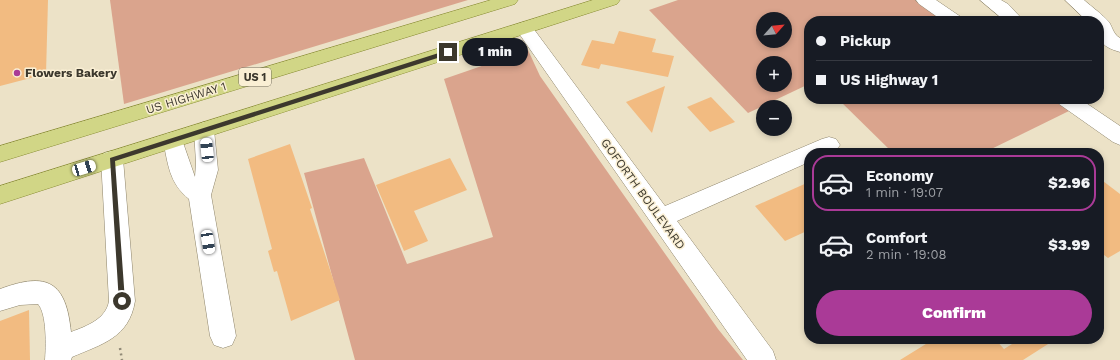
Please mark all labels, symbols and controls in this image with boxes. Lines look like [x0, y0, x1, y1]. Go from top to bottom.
north arrow [756, 12, 792, 48]
map controls [756, 12, 792, 136]
text: Pickup [840, 32, 891, 50]
callout: 1 min [462, 38, 528, 66]
route end [439, 43, 457, 61]
text: 1 min [478, 44, 512, 59]
button: + [756, 56, 792, 92]
place label: Flowers Bakery [25, 66, 117, 80]
marker: Flowers Bakery [12, 68, 22, 78]
road number: US 1 [239, 68, 271, 86]
text: US Highway 1 [840, 71, 938, 89]
street label: US HIGHWAY 1 [144, 79, 228, 117]
button: − [756, 100, 792, 136]
street label: GOFORTH BOULEVARD [598, 136, 688, 252]
car [200, 137, 214, 163]
car [71, 159, 97, 177]
icon: car [818, 165, 854, 201]
text: Economy [866, 167, 933, 185]
text: $2.96 [1048, 174, 1090, 192]
text: 1 min · 19:07 [866, 185, 943, 200]
icon: car [818, 227, 854, 263]
car [200, 229, 216, 255]
text: Comfort [866, 229, 927, 247]
text: $3.99 [1048, 236, 1090, 254]
text: 2 min · 19:08 [866, 247, 946, 262]
button: Confirm [816, 290, 1092, 336]
route start [113, 292, 131, 310]

